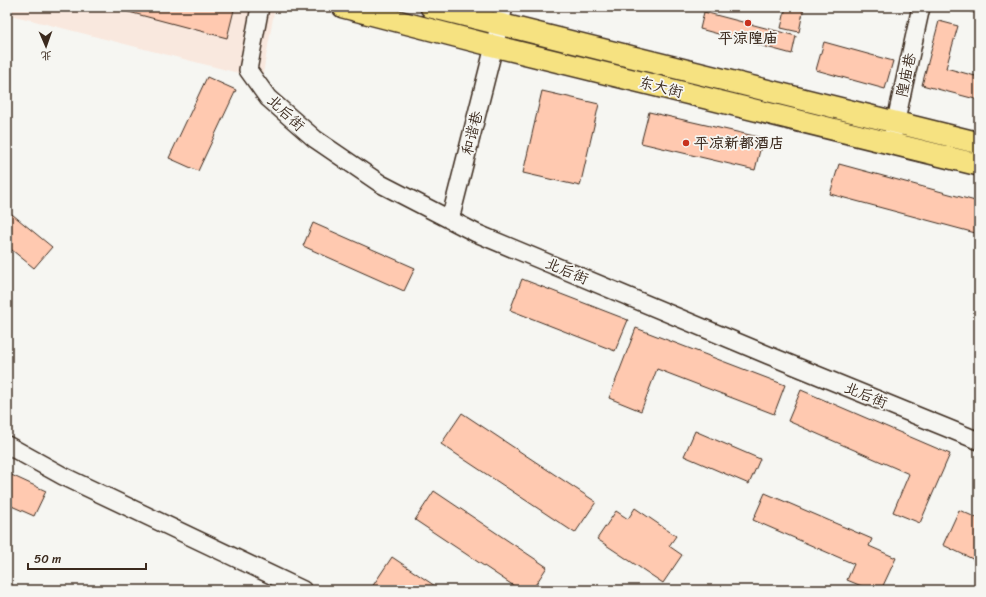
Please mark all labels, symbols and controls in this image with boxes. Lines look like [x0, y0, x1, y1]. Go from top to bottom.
marker: 平涼隍庙 [743, 18, 753, 28]
place label: 平涼隍庙 [718, 25, 778, 51]
north arrow [26, 26, 66, 66]
text: 北 [41, 46, 52, 65]
street label: 隍庙巷 [889, 50, 923, 100]
street label: 东大街 [636, 69, 686, 105]
street label: 北后街 [261, 88, 311, 138]
street label: 和谐巷 [454, 108, 490, 158]
place label: 平凉新都酒店 [694, 130, 784, 156]
marker: 平凉新都酒店 [681, 138, 691, 148]
street label: 北后街 [541, 250, 593, 292]
street label: 北后街 [840, 375, 892, 415]
scale bar [28, 545, 146, 571]
text: 50 m [34, 548, 61, 570]

